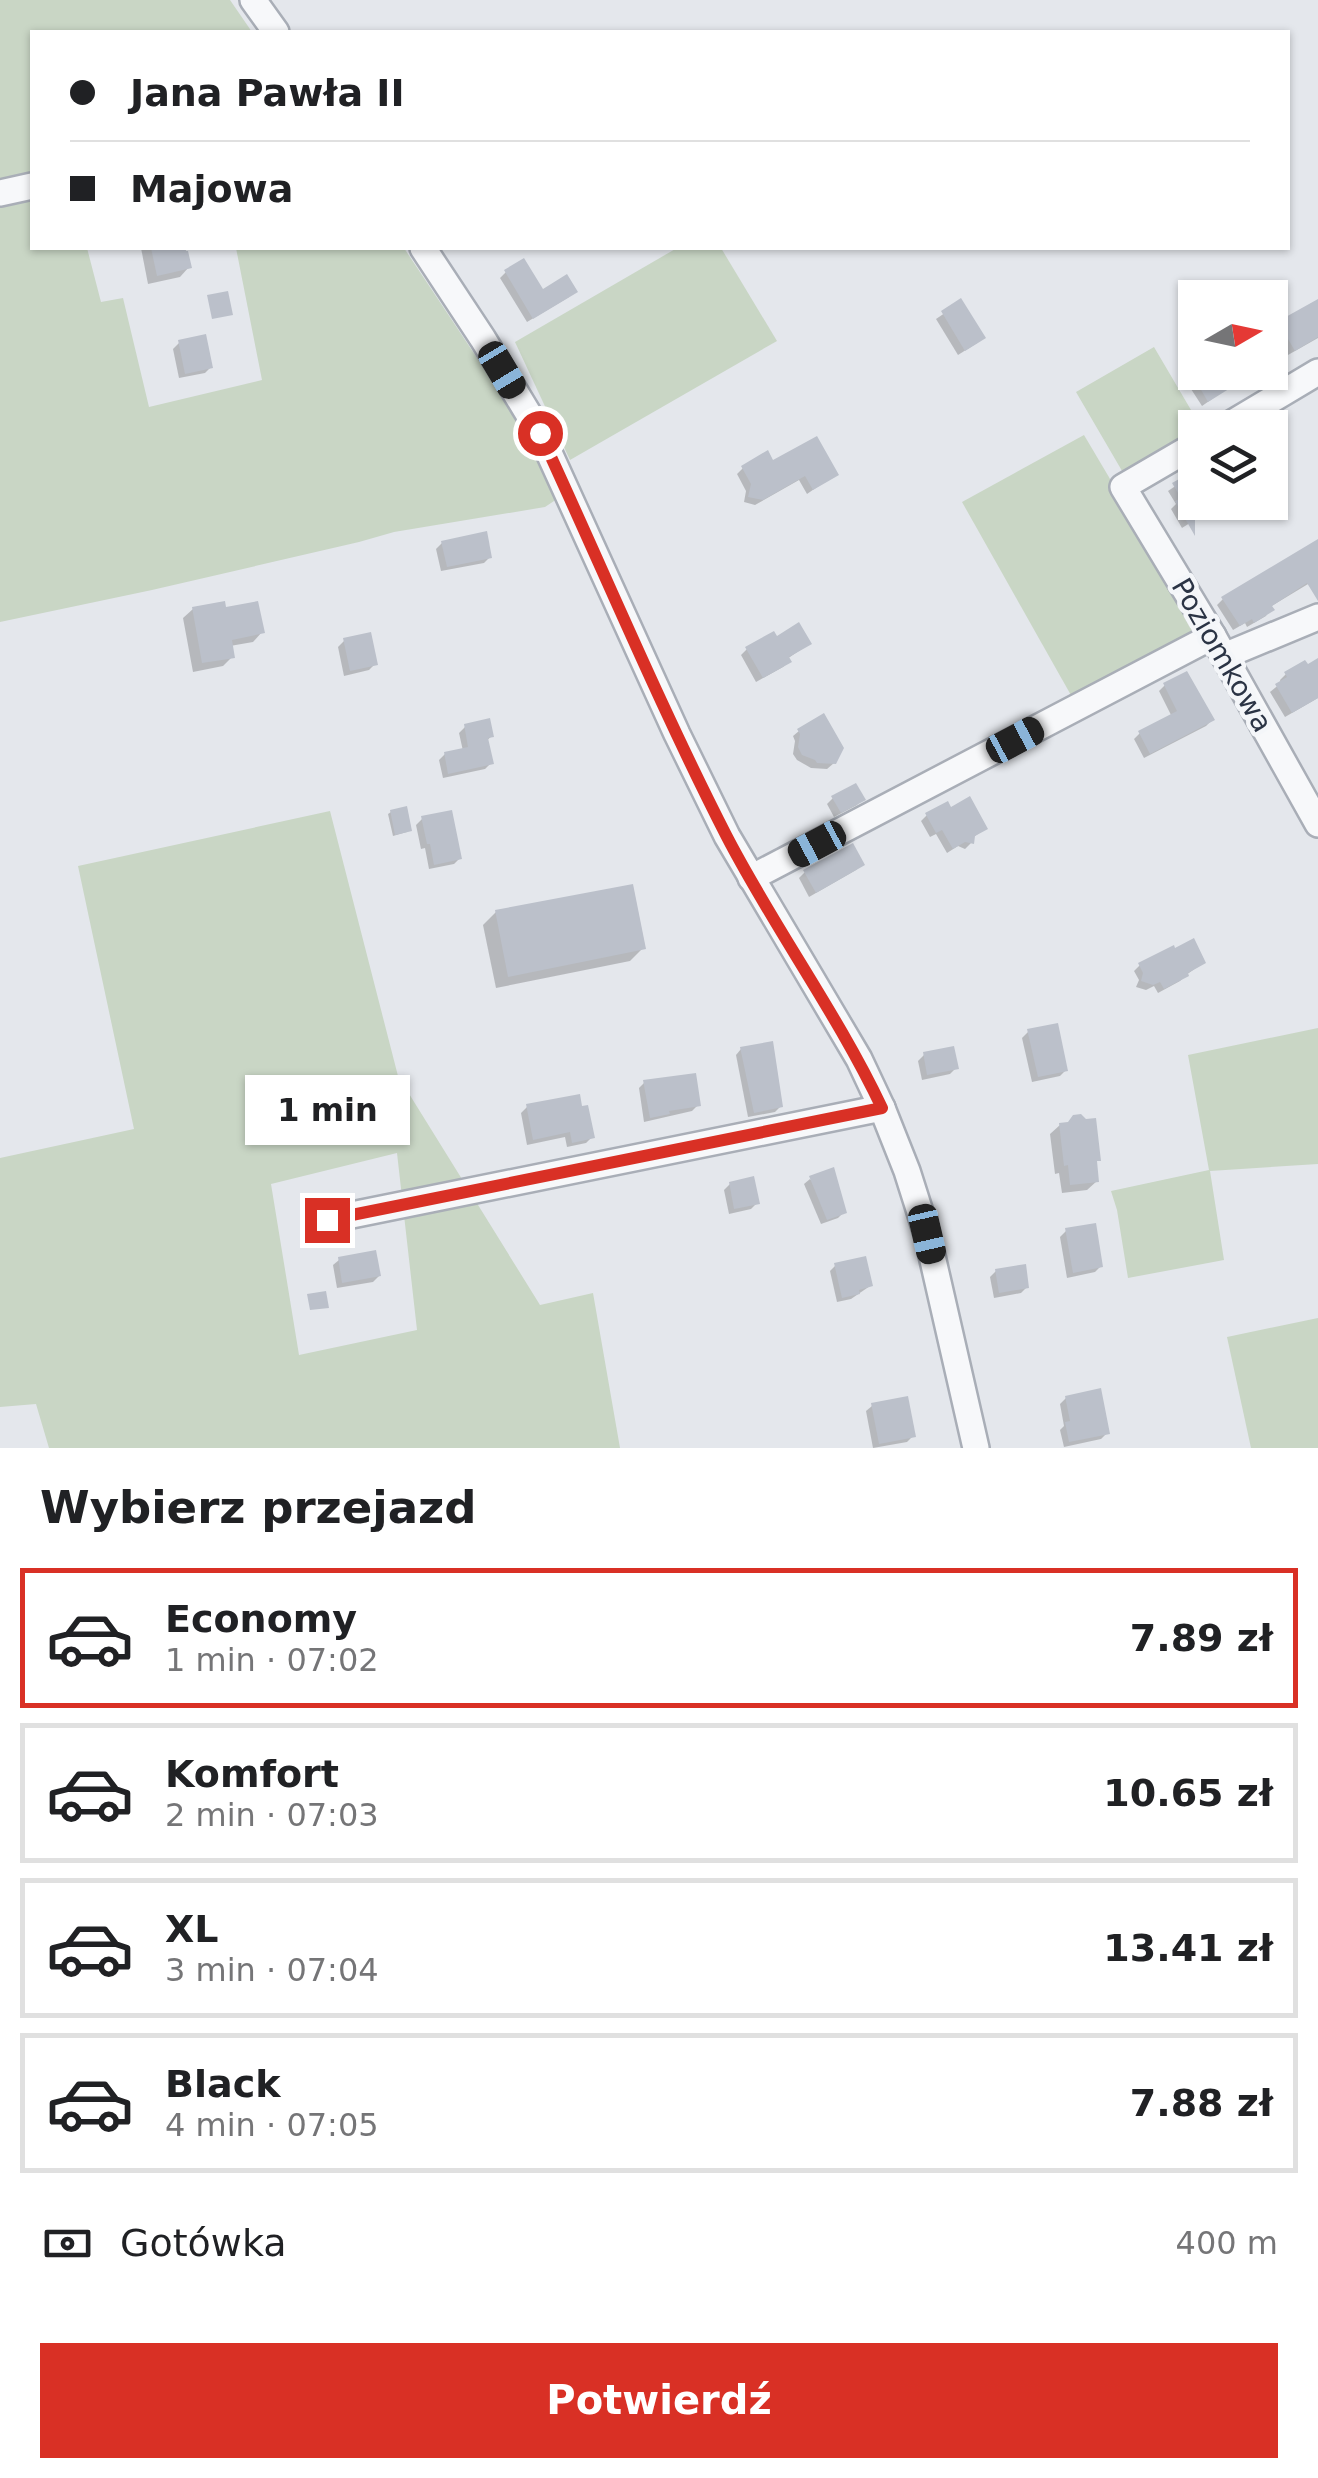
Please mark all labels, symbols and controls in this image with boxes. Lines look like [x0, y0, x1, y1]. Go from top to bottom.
text: Jana Pawła II [130, 71, 405, 115]
text: Majowa [130, 167, 293, 211]
north arrow [1178, 280, 1288, 390]
map controls [1178, 280, 1288, 520]
car [474, 337, 530, 403]
button: layers [1178, 410, 1288, 520]
route start [518, 411, 563, 456]
street label: Poziomkowa [1165, 572, 1279, 738]
car [981, 713, 1049, 767]
car [783, 817, 851, 871]
callout: 1 min [245, 1075, 410, 1145]
text: 1 min [277, 1091, 378, 1129]
route end [305, 1198, 350, 1243]
car [906, 1201, 948, 1267]
text: Wybierz przejazd [40, 1481, 477, 1534]
icon: car [45, 1593, 135, 1683]
text: Economy [165, 1597, 357, 1641]
text: 7.89 zł [1130, 1616, 1273, 1660]
text: 1 min · 07:02 [165, 1641, 379, 1679]
icon: car [45, 1748, 135, 1838]
text: Komfort [165, 1752, 339, 1796]
text: 10.65 zł [1103, 1771, 1273, 1815]
text: 2 min · 07:03 [165, 1796, 379, 1834]
icon: car [45, 1903, 135, 1993]
text: XL [165, 1907, 219, 1951]
text: 13.41 zł [1103, 1926, 1273, 1970]
text: 3 min · 07:04 [165, 1951, 379, 1989]
icon: car [45, 2058, 135, 2148]
text: Black [165, 2062, 280, 2106]
text: 7.88 zł [1130, 2081, 1273, 2125]
text: 4 min · 07:05 [165, 2106, 379, 2144]
icon: cash [40, 2216, 95, 2271]
text: Gotówka [120, 2221, 287, 2265]
text: 400 m [1176, 2224, 1278, 2262]
button: Potwierdź [40, 2343, 1278, 2458]

